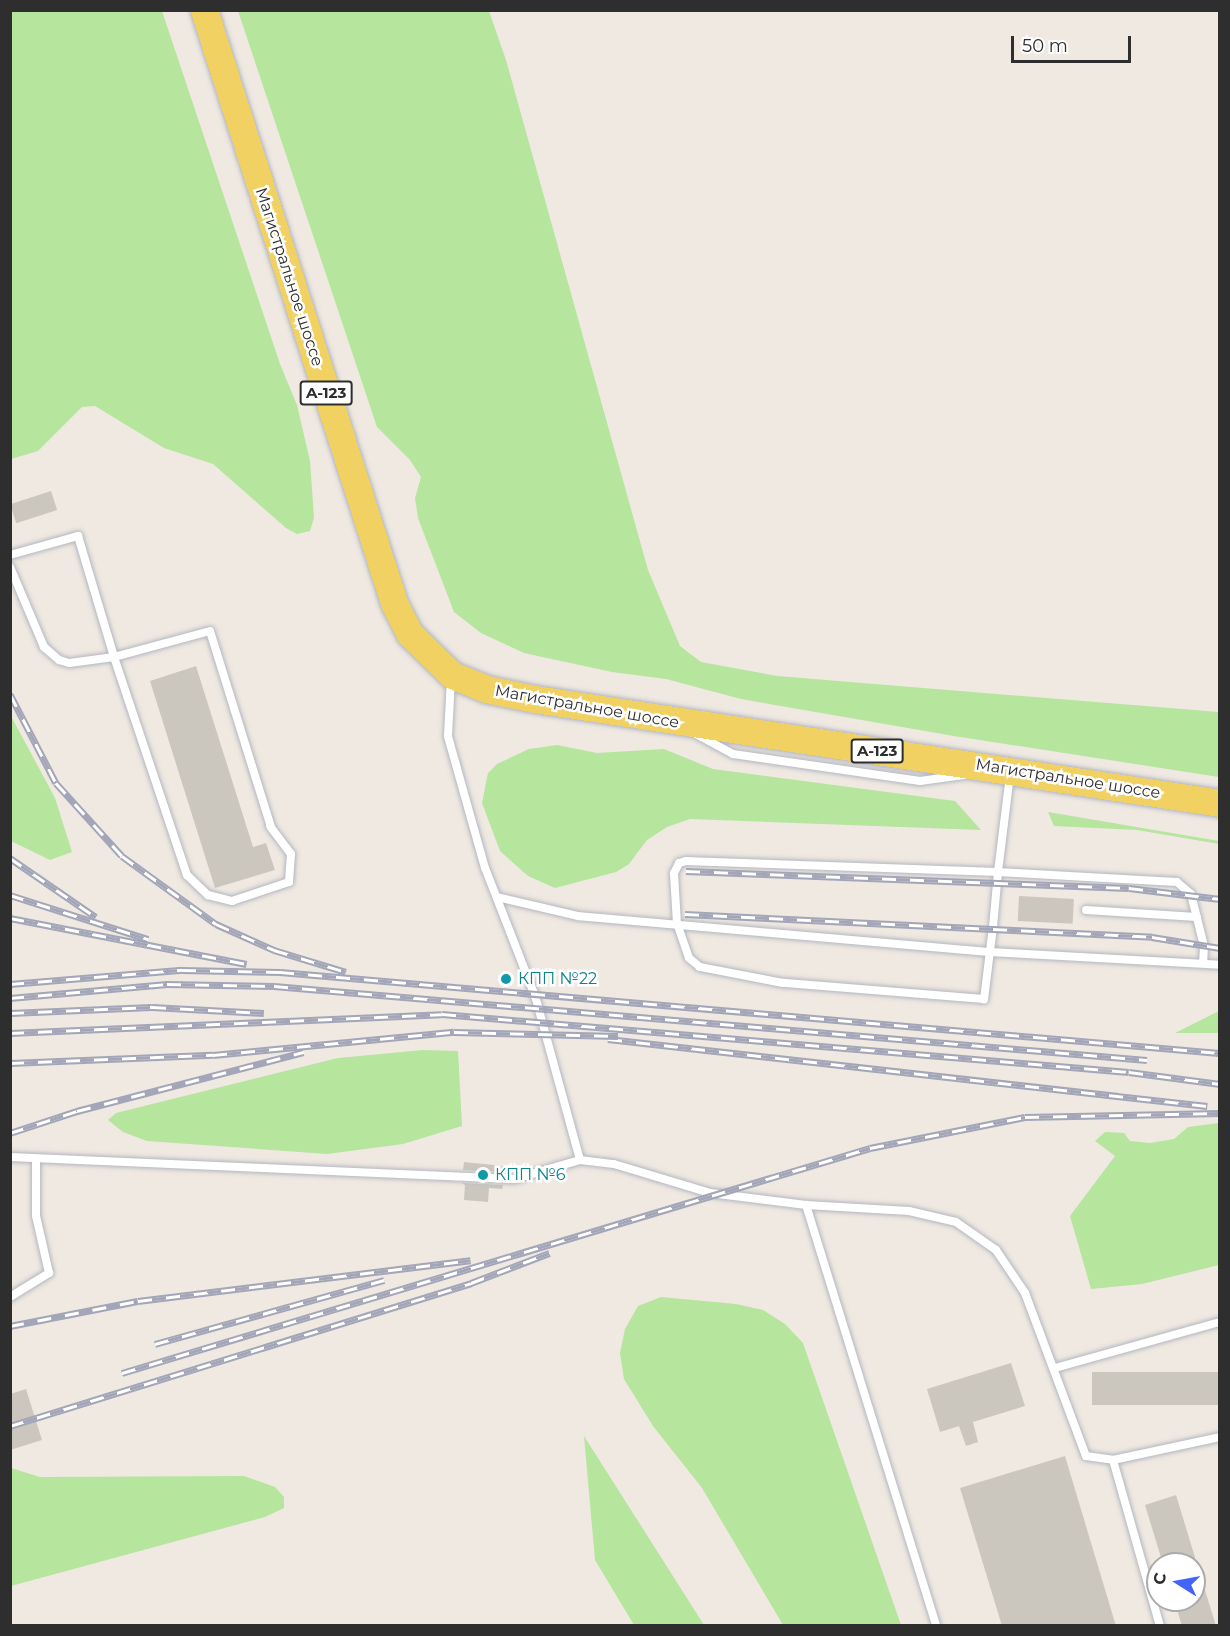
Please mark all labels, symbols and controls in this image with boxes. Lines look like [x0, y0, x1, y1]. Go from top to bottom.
scale bar [1014, 24, 1134, 62]
text: 50 m [1022, 35, 1068, 57]
street label: Магистральное шоссе [251, 185, 327, 369]
road number: А-123 [299, 381, 353, 405]
street label: Магистральное шоссе [493, 681, 681, 733]
road number: А-123 [850, 739, 904, 763]
street label: Магистральное шоссе [974, 755, 1162, 803]
place label: КПП №22 [518, 969, 597, 989]
marker: КПП №22 [499, 972, 513, 986]
place label: КПП №6 [495, 1165, 566, 1185]
marker: КПП №6 [476, 1168, 490, 1182]
north arrow [1146, 1552, 1206, 1612]
text: С [1149, 1571, 1170, 1586]

